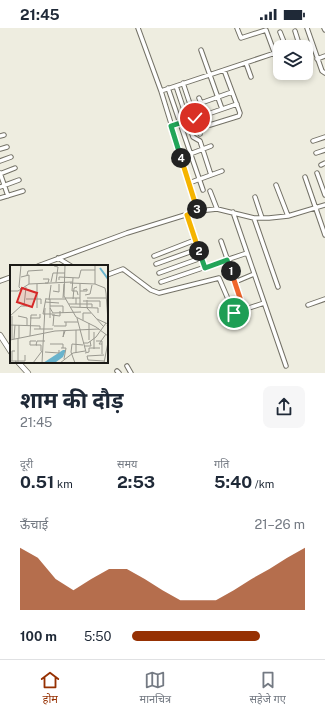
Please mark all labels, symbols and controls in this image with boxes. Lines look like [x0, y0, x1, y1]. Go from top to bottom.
text: 21:45 [20, 6, 60, 23]
map controls [273, 40, 313, 80]
button: layers [273, 40, 313, 80]
pin [178, 101, 212, 135]
icon: check [184, 107, 206, 129]
pin: 4 [171, 148, 191, 168]
text: 4 [177, 152, 185, 164]
pin: 3 [187, 199, 207, 219]
text: 3 [193, 203, 201, 215]
pin: 2 [189, 241, 209, 261]
text: 2 [196, 245, 203, 257]
pin: 1 [221, 261, 241, 281]
inset map [10, 265, 108, 363]
text: 1 [229, 265, 233, 277]
pin [217, 296, 251, 330]
icon: arrive [223, 302, 245, 324]
button: share [263, 386, 305, 428]
text: शाम की दौड़ [20, 387, 124, 413]
text: 21:45 [20, 415, 52, 430]
text: दूरी [20, 458, 33, 470]
text: समय [117, 458, 137, 470]
text: गति [214, 458, 229, 470]
text: 0.51 [20, 472, 54, 492]
text: 2:53 [117, 472, 155, 492]
text: 5:40 [214, 472, 252, 492]
text: km [54, 478, 73, 490]
text: /km [252, 478, 274, 490]
text: ऊँचाई [20, 517, 48, 532]
text: 21–26 m [255, 517, 305, 532]
text: 100 m [20, 629, 57, 644]
text: 5:50 [84, 629, 112, 644]
tab: होम [39, 669, 61, 707]
tab: मानचित्र [140, 669, 171, 707]
tab: सहेजे गए [249, 669, 286, 707]

